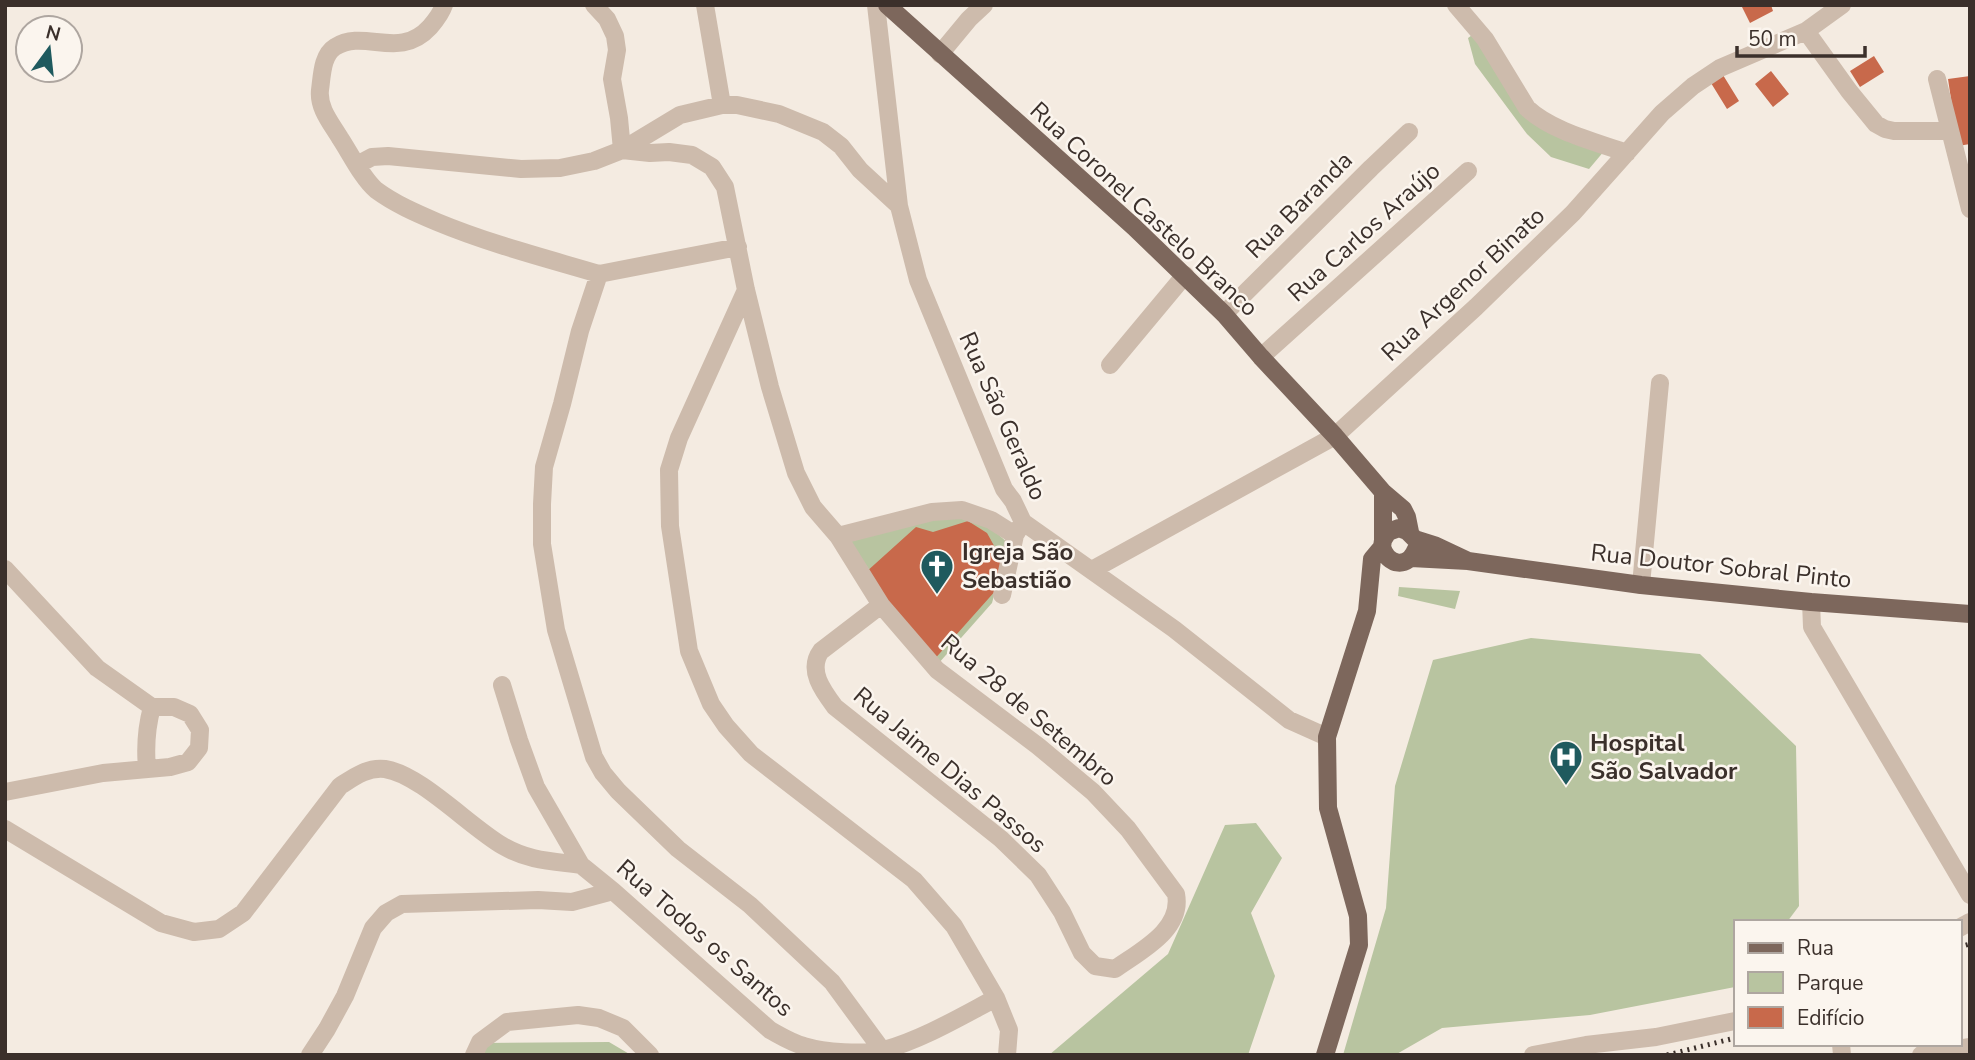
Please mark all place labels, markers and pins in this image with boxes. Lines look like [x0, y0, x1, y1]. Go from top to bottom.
place label: Igreja São Sebastião [962, 536, 1073, 596]
church icon: Igreja São Sebastião [918, 547, 956, 596]
place label: Hospital São Salvador [1590, 727, 1738, 787]
hospital icon: Hospital São Salvador [1547, 738, 1585, 787]

